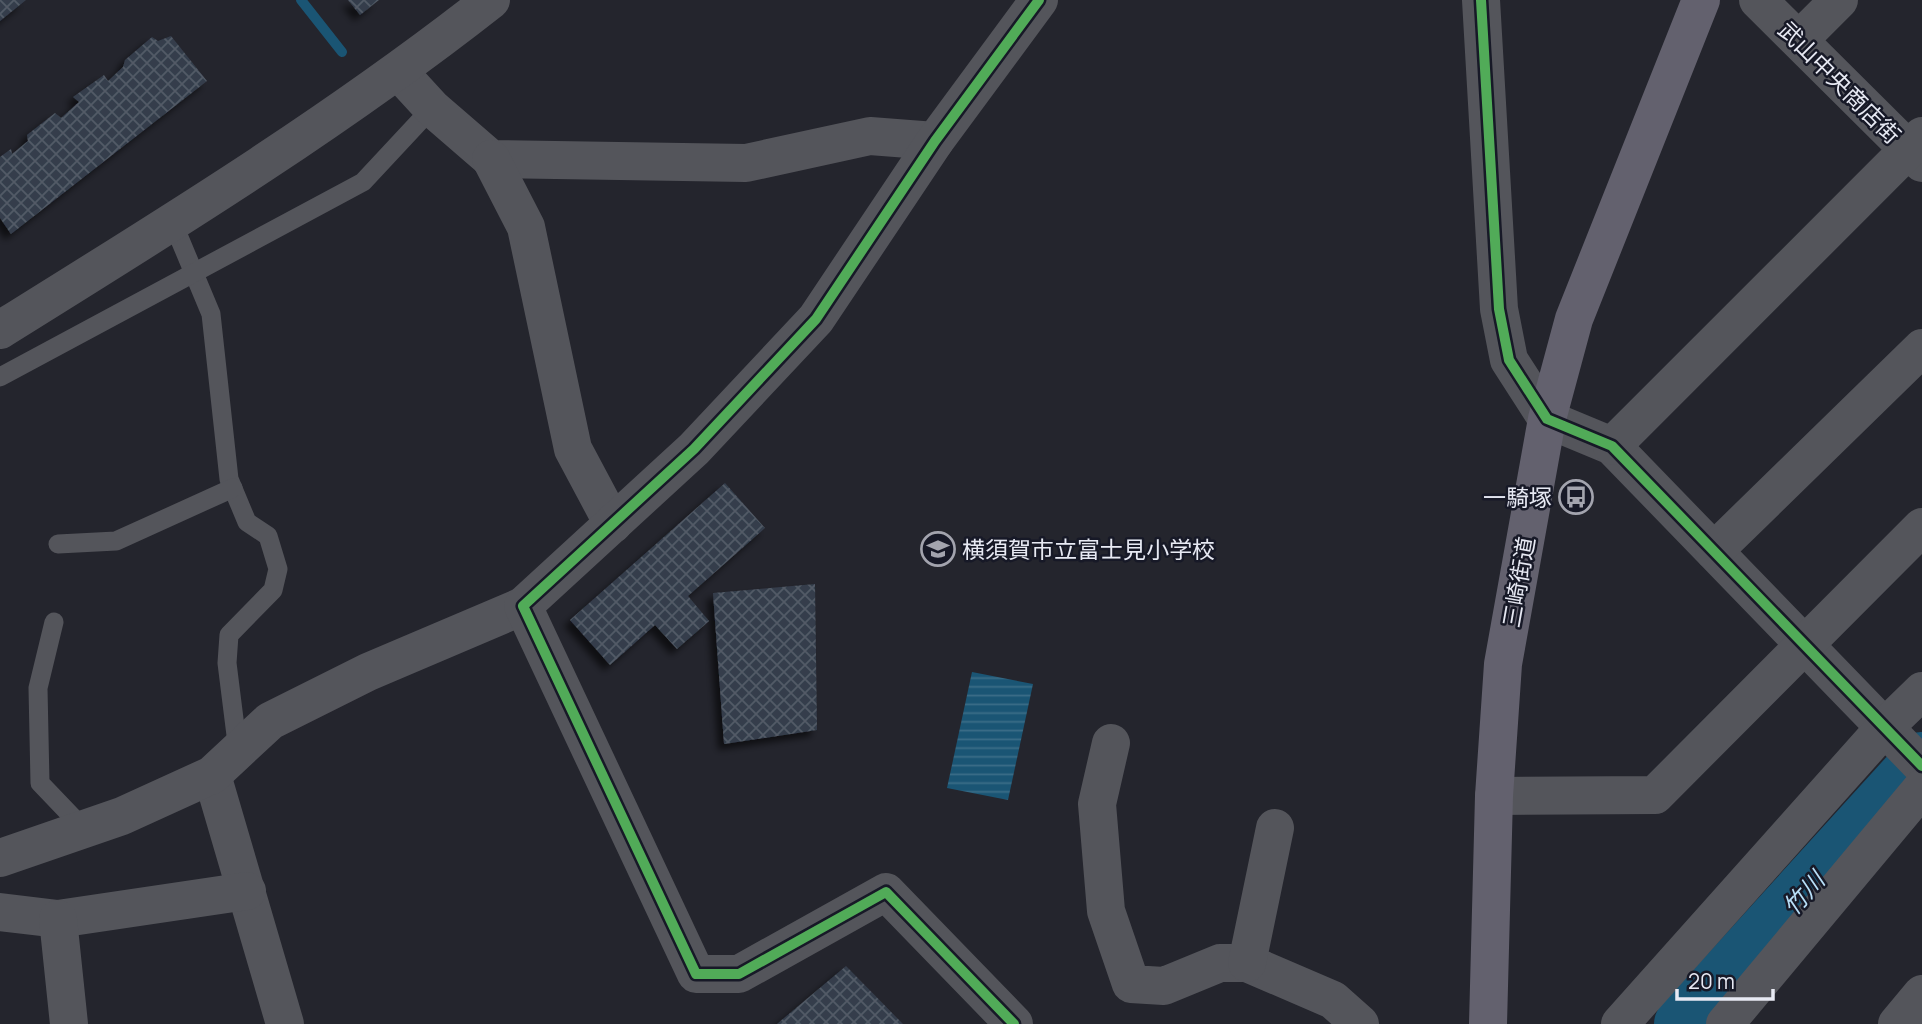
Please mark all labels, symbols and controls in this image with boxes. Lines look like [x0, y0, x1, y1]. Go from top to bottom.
street label: 武山中央商店街 [1772, 14, 1908, 150]
bus stop icon: 一騎塚 [1557, 478, 1595, 516]
place label: 一騎塚 [1483, 481, 1552, 513]
school or university icon: 横須賀市立富士見小学校 [919, 530, 957, 568]
place label: 横須賀市立富士見小学校 [962, 533, 1215, 565]
street label: 三崎街道 [1494, 534, 1542, 630]
water label: 竹川 [1775, 862, 1833, 922]
scale bar [1677, 958, 1773, 1002]
text: 20 m [1688, 967, 1735, 995]

